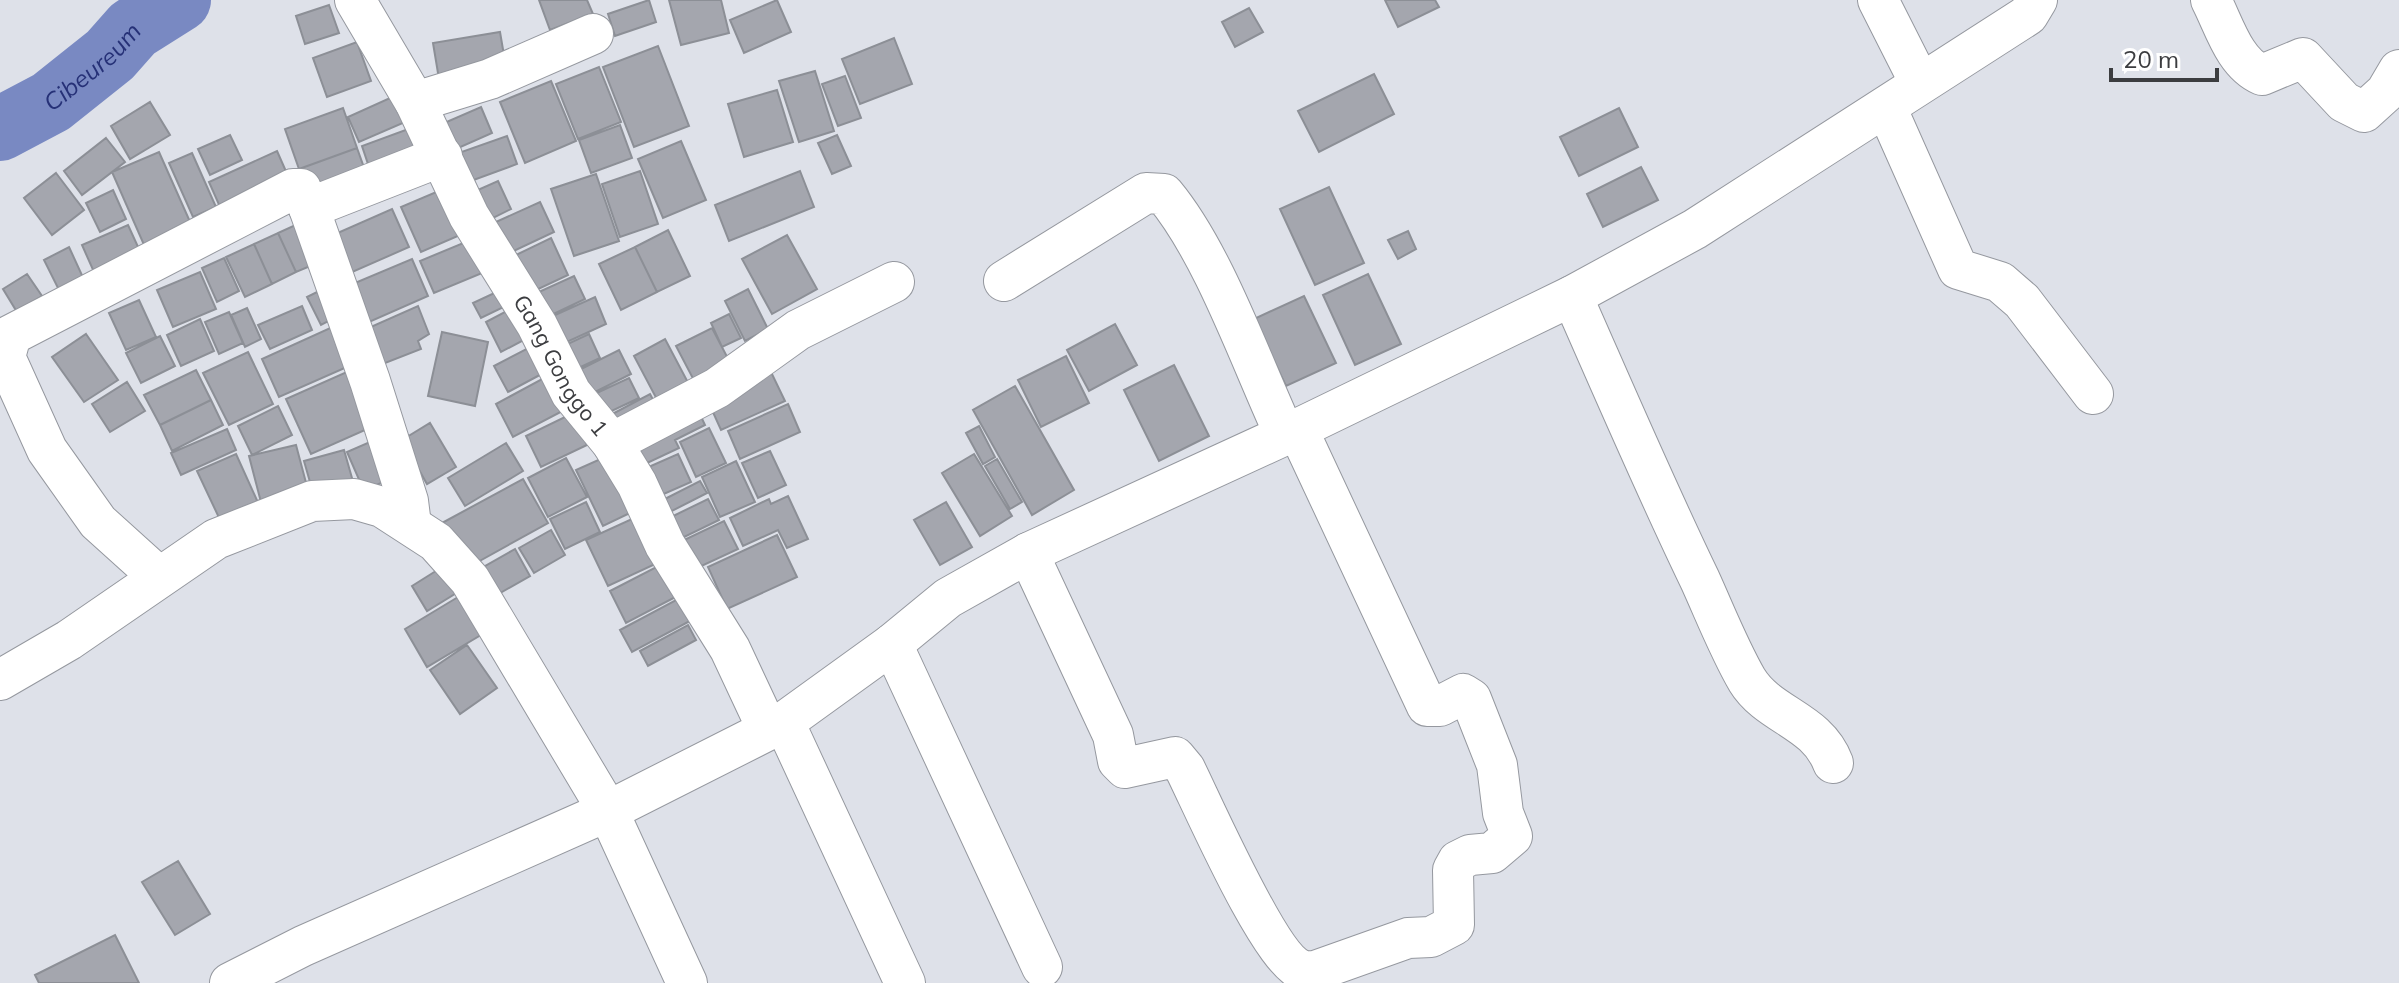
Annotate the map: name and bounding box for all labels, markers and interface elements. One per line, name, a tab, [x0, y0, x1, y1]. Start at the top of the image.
water label: Cibeureum	[37, 16, 147, 117]
scale bar	[2111, 32, 2217, 82]
text: 20 m	[2123, 44, 2179, 74]
street label: Gang Gonggo 1	[507, 289, 614, 442]

